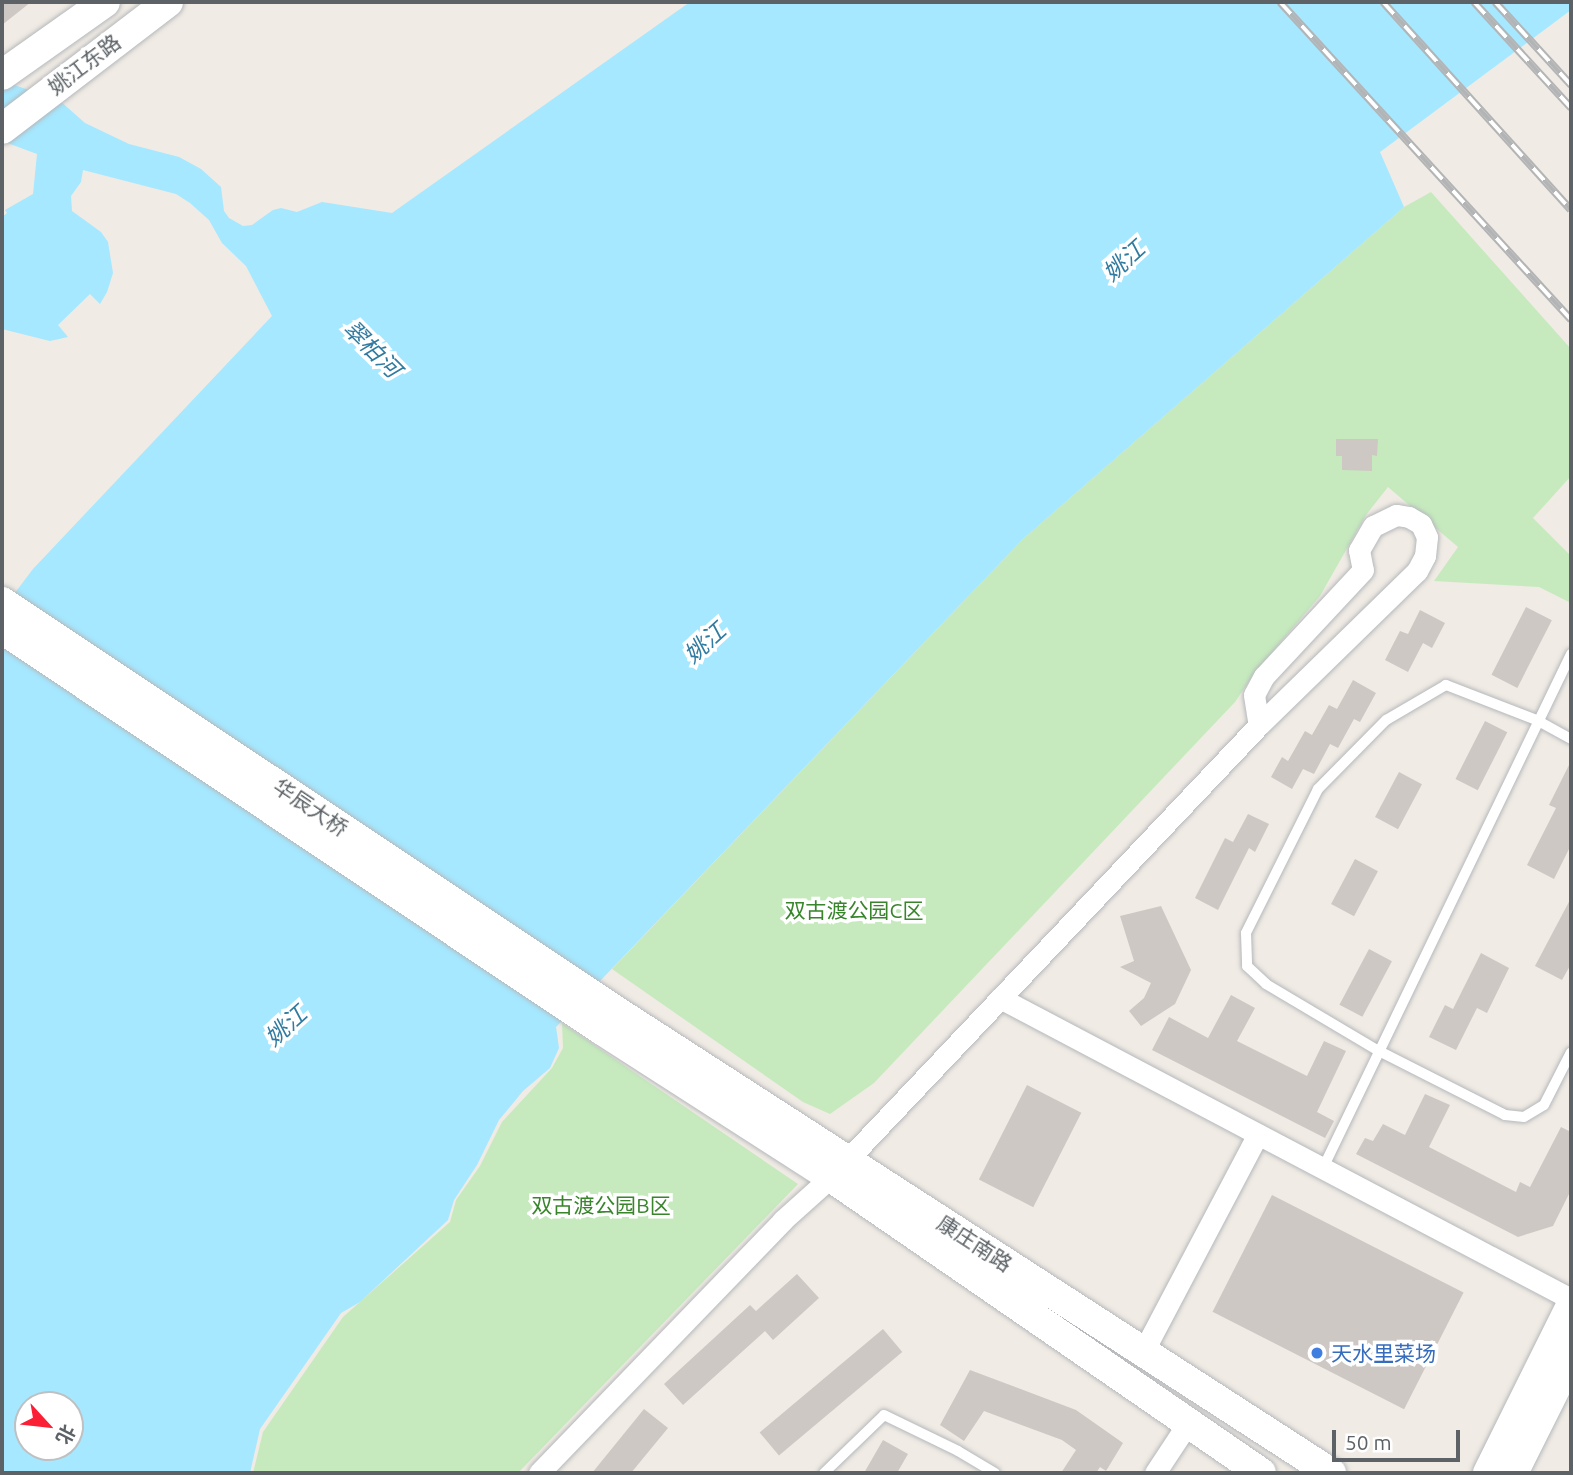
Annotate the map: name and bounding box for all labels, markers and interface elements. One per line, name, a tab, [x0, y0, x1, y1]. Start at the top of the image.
street label: 姚江东路	[43, 29, 125, 99]
water label: 姚江	[1098, 235, 1150, 287]
water label: 翠柏河	[338, 315, 406, 383]
water label: 姚江	[679, 617, 731, 669]
street label: 华辰大桥	[269, 773, 353, 841]
park label: 双古渡公园C区	[785, 897, 923, 923]
water label: 姚江	[260, 1000, 312, 1052]
park label: 双古渡公园B区	[531, 1192, 671, 1218]
street label: 康庄南路	[933, 1210, 1017, 1276]
place label: 天水里菜场	[1331, 1340, 1436, 1366]
marker: 天水里菜场	[1309, 1345, 1325, 1361]
north arrow	[14, 1391, 84, 1461]
scale bar	[1335, 1416, 1463, 1460]
text: 北	[52, 1421, 80, 1448]
text: 50 m	[1345, 1430, 1392, 1454]

